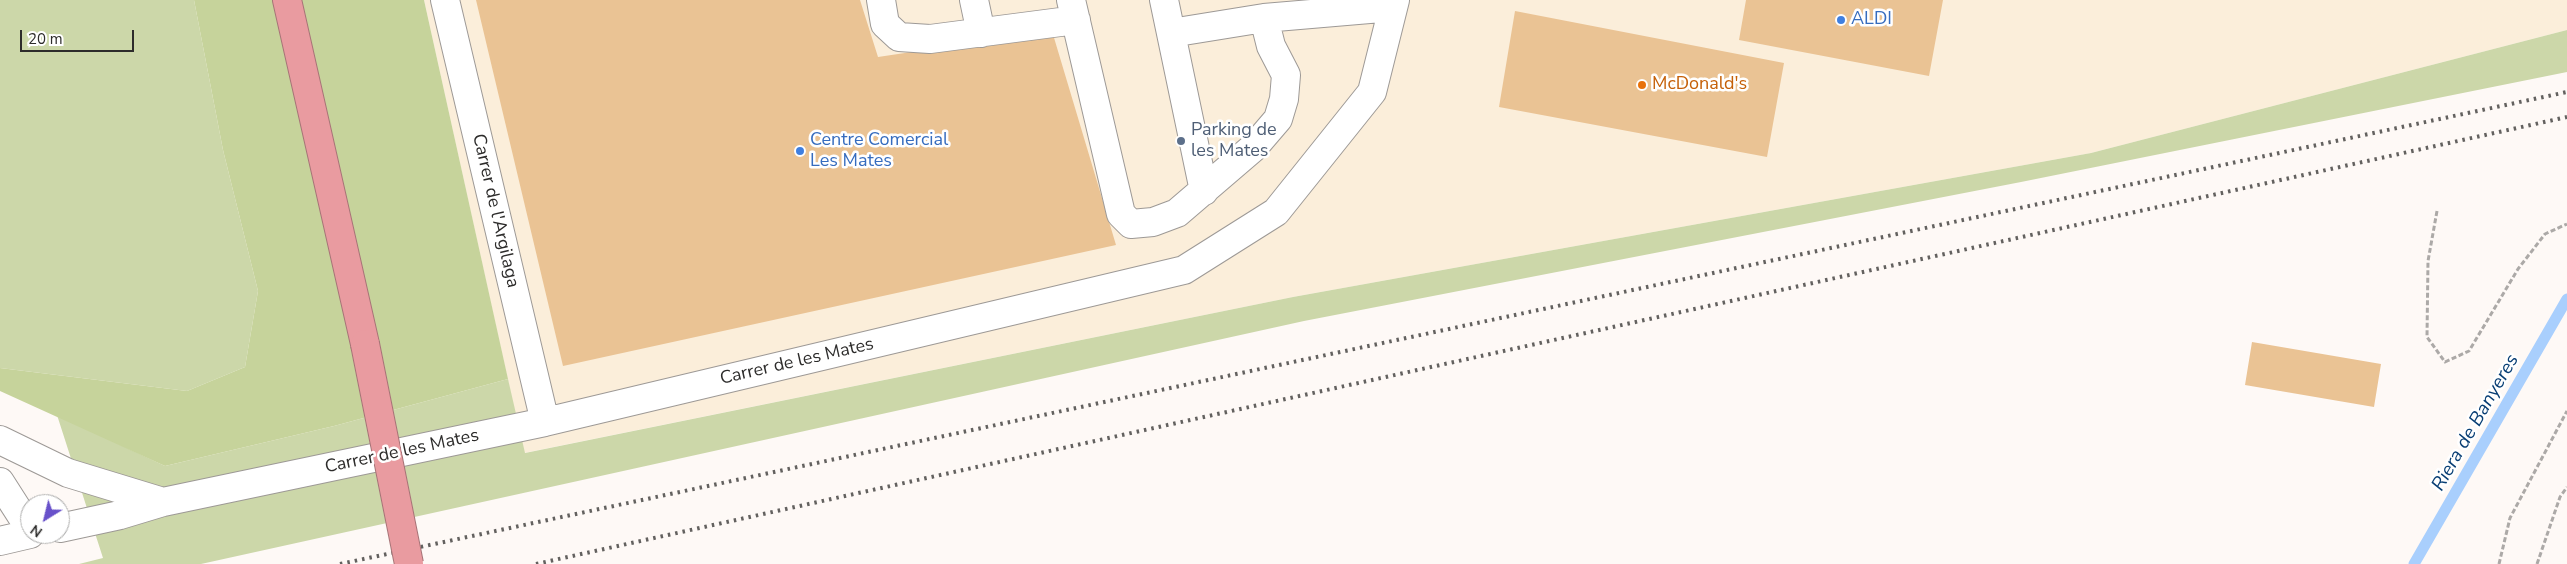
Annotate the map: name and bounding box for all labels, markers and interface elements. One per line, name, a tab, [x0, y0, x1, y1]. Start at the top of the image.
place label: ALDI	[1851, 9, 1892, 31]
marker: ALDI	[1835, 14, 1847, 26]
scale bar	[22, 20, 136, 52]
text: 20 m	[28, 29, 63, 49]
place label: McDonald's	[1652, 74, 1747, 96]
marker: McDonald's	[1636, 79, 1648, 91]
place label: Parking de les Mates	[1191, 120, 1277, 162]
place label: Centre Comercial Les Mates	[810, 130, 948, 172]
street label: Carrer de l'Argilaga	[467, 132, 523, 290]
marker: Parking de les Mates	[1175, 135, 1187, 147]
marker: Centre Comercial Les Mates	[794, 145, 806, 157]
street label: Carrer de les Mates	[718, 334, 876, 390]
water label: Riera de Banyeres	[2428, 351, 2524, 495]
street label: Carrer de les Mates	[323, 425, 481, 479]
north arrow	[20, 494, 70, 544]
text: N	[27, 520, 46, 542]

